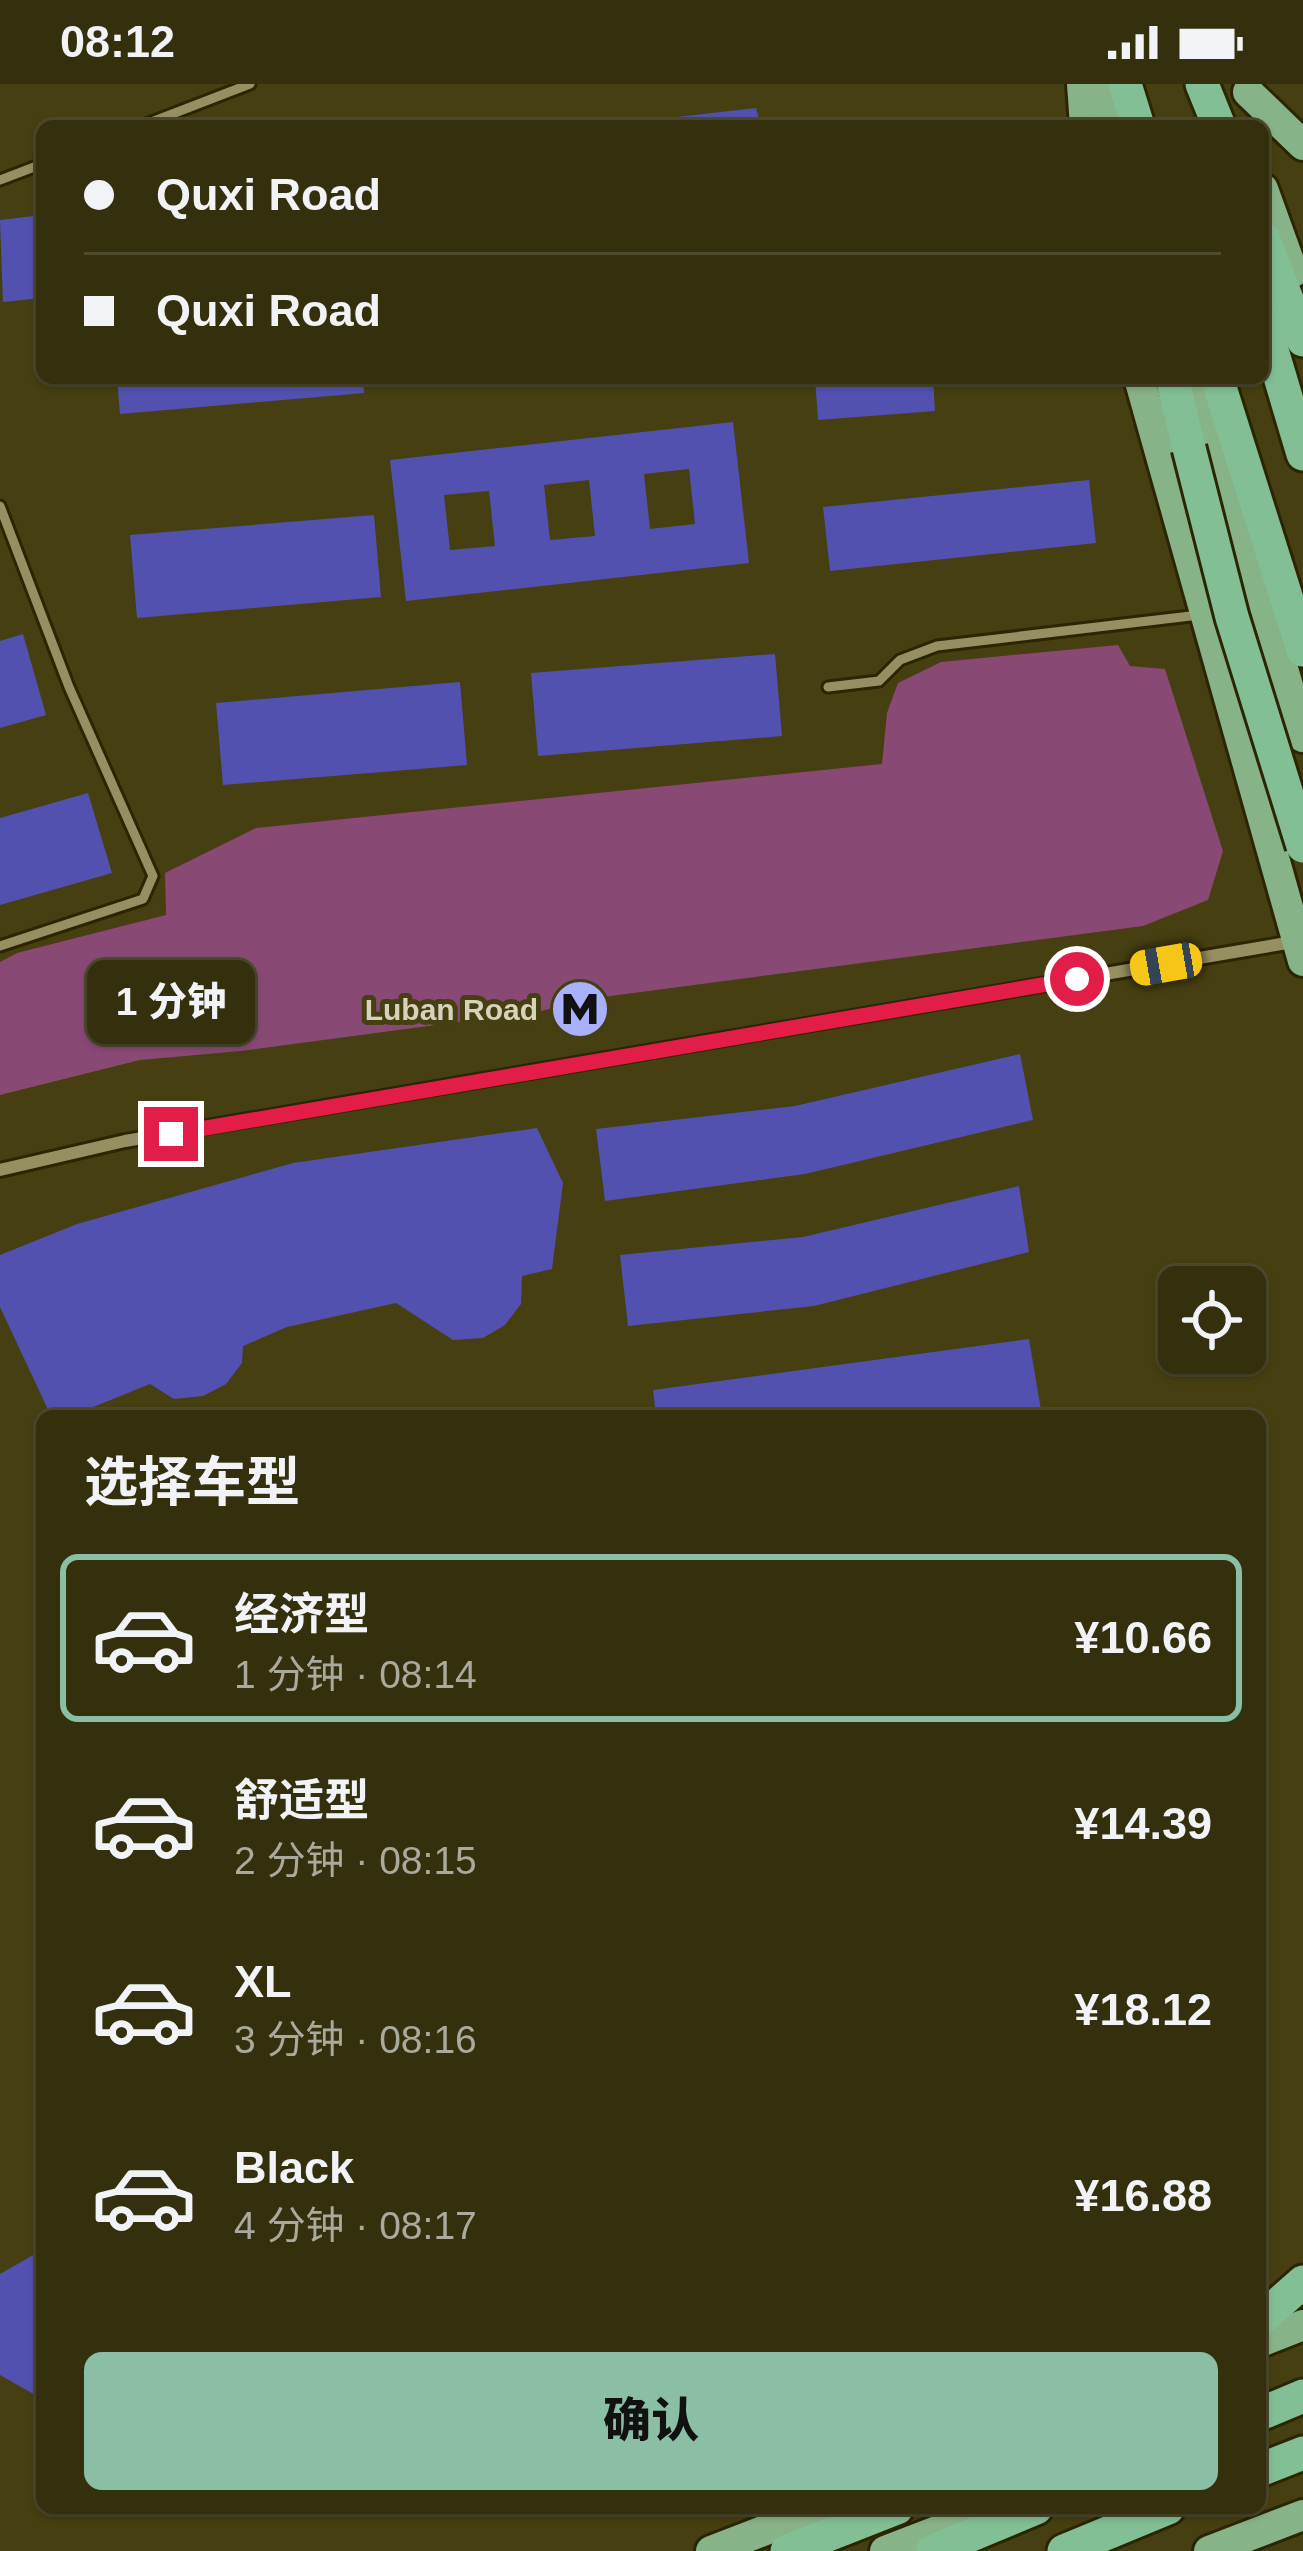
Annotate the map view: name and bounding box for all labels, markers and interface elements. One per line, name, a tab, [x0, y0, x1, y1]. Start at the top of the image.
text: 08:12	[60, 16, 175, 67]
text: Quxi Road	[156, 169, 381, 220]
text: Quxi Road	[156, 285, 381, 336]
car	[1127, 940, 1205, 988]
route start	[1050, 952, 1104, 1006]
callout: 1 分钟	[87, 960, 255, 1044]
metro station icon: Luban Road	[549, 978, 611, 1040]
text: 1 分钟	[116, 980, 226, 1023]
place label: Luban Road	[365, 993, 538, 1026]
route end	[144, 1107, 198, 1161]
map controls	[1158, 1266, 1266, 1374]
button: locate	[1158, 1266, 1266, 1374]
text: 选择车型	[84, 1452, 300, 1512]
icon: car	[90, 1584, 198, 1692]
text: 经济型	[234, 1589, 369, 1640]
text: ¥10.66	[1074, 1612, 1212, 1663]
text: 1 分钟 · 08:14	[234, 1653, 477, 1696]
icon: car	[90, 1770, 198, 1878]
text: 舒适型	[234, 1775, 369, 1826]
text: ¥14.39	[1074, 1798, 1212, 1849]
text: 2 分钟 · 08:15	[234, 1839, 477, 1882]
icon: car	[90, 1956, 198, 2064]
text: XL	[234, 1956, 292, 2007]
text: ¥18.12	[1074, 1984, 1212, 2035]
text: 3 分钟 · 08:16	[234, 2018, 477, 2061]
icon: car	[90, 2142, 198, 2250]
text: Black	[234, 2142, 354, 2193]
text: ¥16.88	[1074, 2170, 1212, 2221]
text: 4 分钟 · 08:17	[234, 2204, 477, 2247]
button: 确认	[84, 2352, 1218, 2490]

